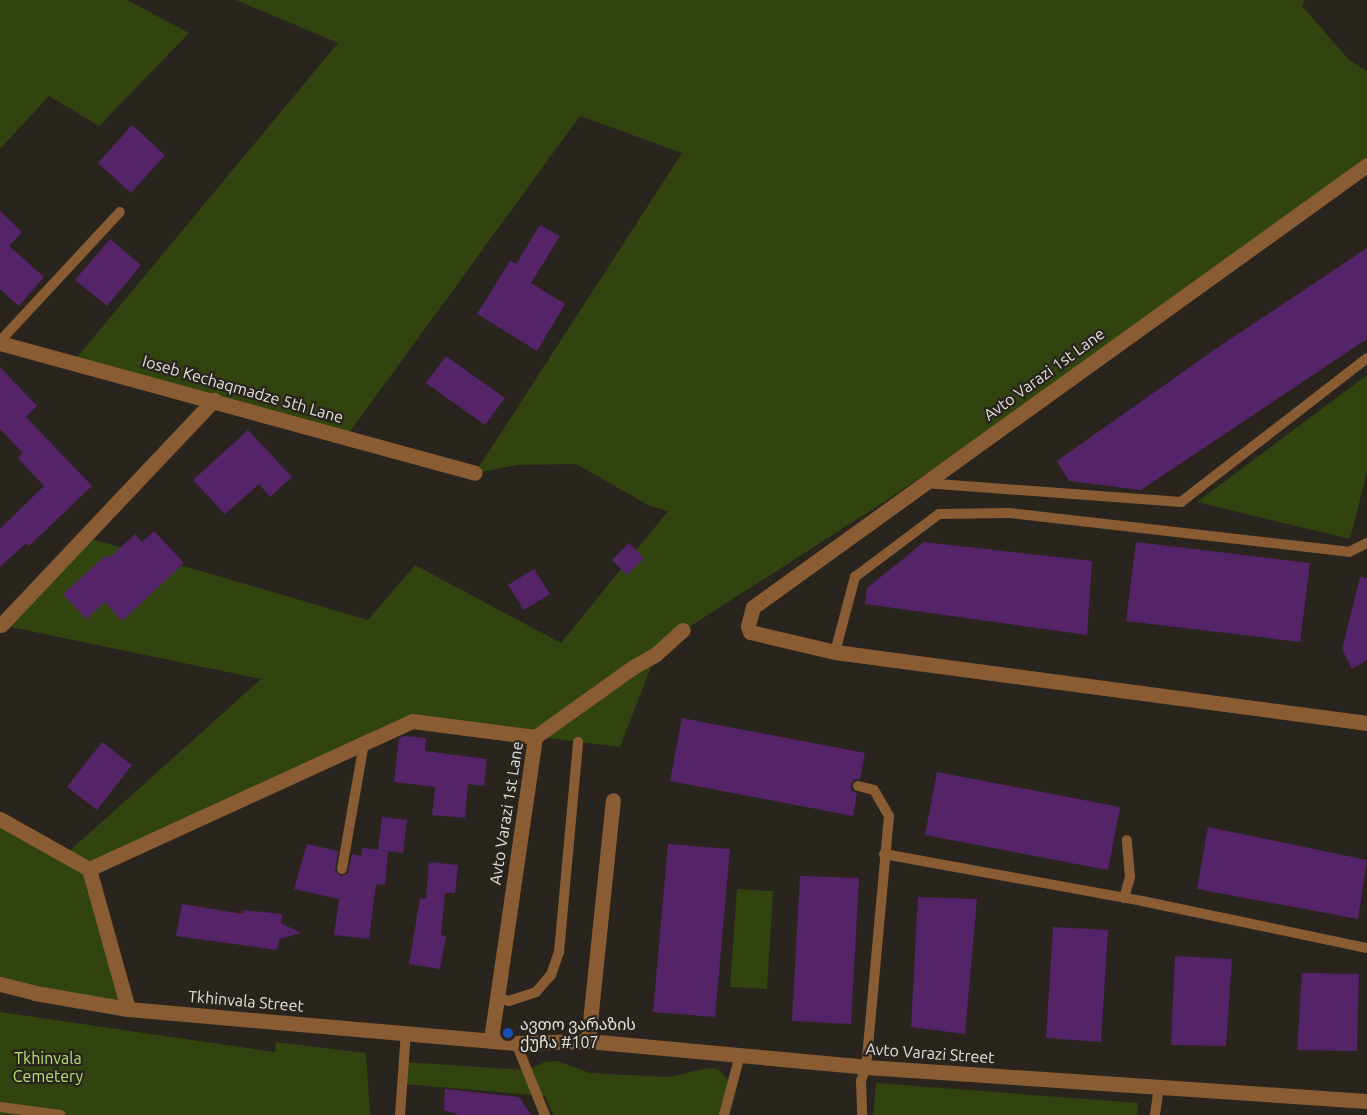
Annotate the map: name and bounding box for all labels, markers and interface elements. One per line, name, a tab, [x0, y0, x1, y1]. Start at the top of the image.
street label: Avto Varazi 1st Lane	[980, 324, 1108, 424]
street label: Ioseb Kechaqmadze 5th Lane	[140, 351, 346, 427]
street label: Avto Varazi 1st Lane	[485, 740, 527, 886]
street label: Tkhinvala Street	[187, 986, 305, 1016]
place label: ავთო ვარაზის ქუჩა #107	[520, 1014, 636, 1052]
marker: ავთო ვარაზის ქუჩა #107	[501, 1026, 515, 1040]
street label: Avto Varazi Street	[865, 1039, 995, 1067]
park label: Tkhinvala Cemetery	[13, 1048, 83, 1086]

